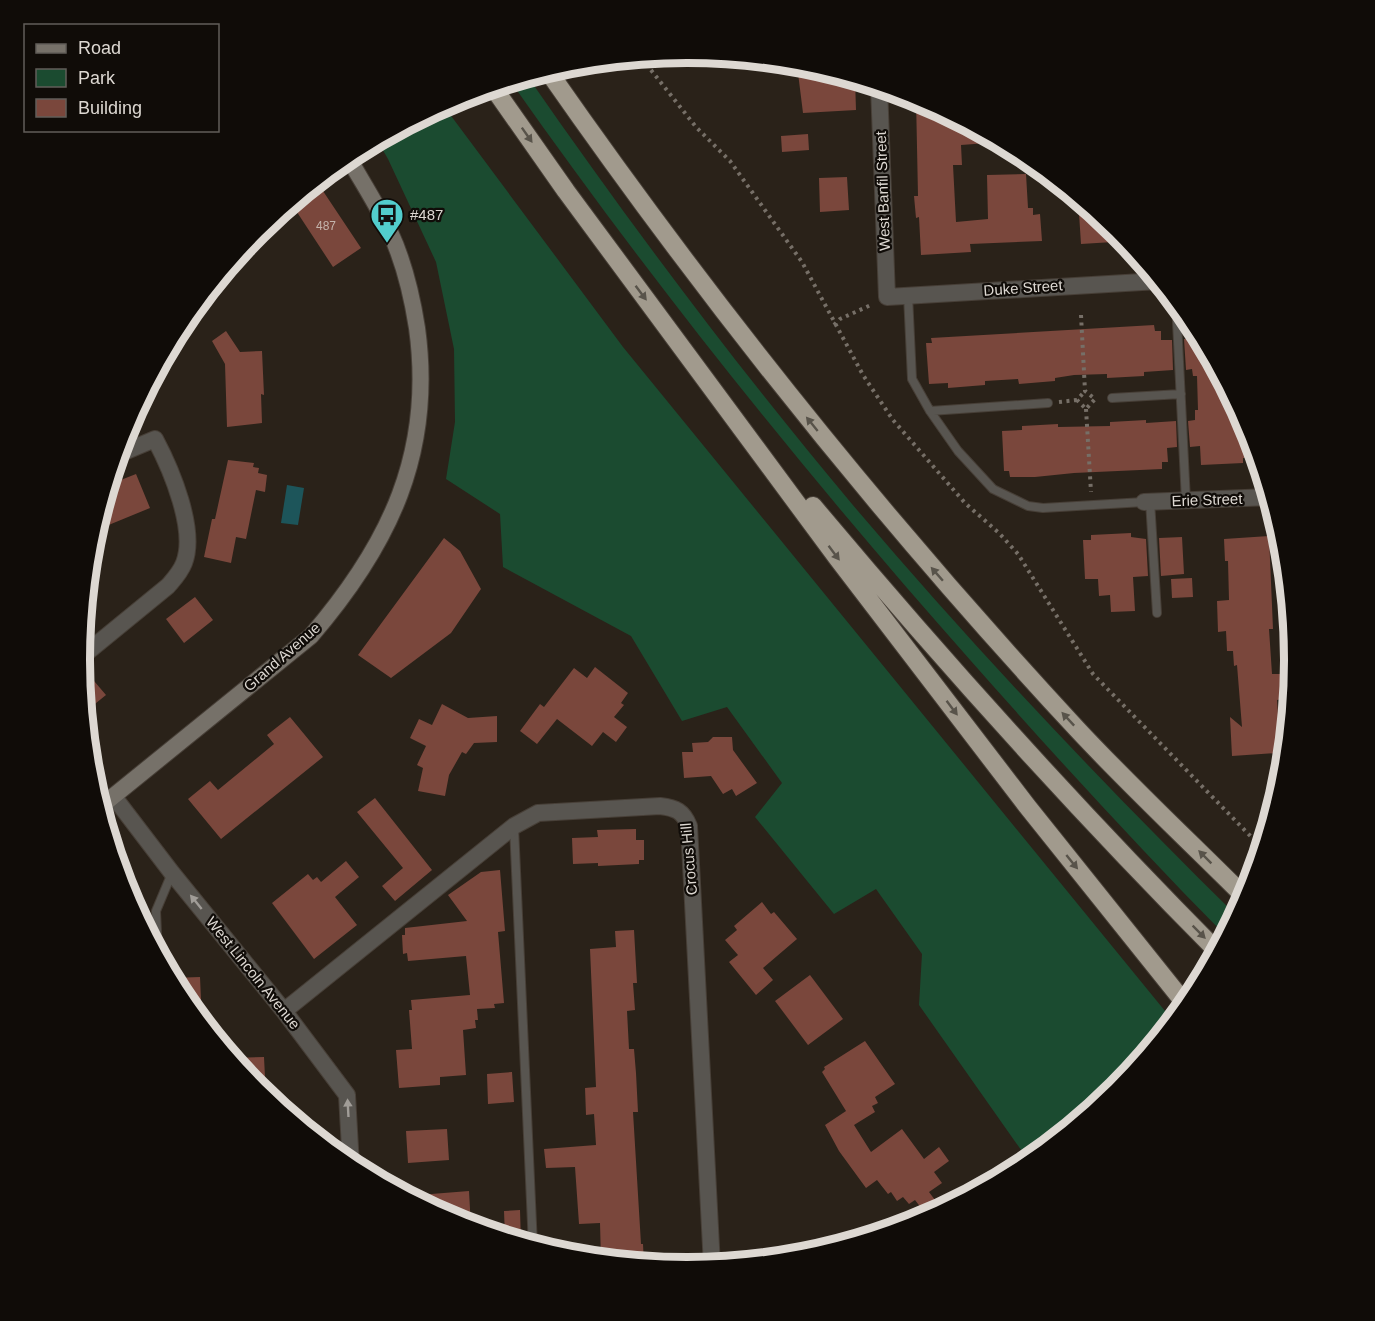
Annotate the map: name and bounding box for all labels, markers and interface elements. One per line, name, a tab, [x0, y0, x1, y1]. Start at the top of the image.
legend	[24, 24, 219, 132]
text: Road	[78, 38, 121, 58]
text: Park	[78, 68, 116, 88]
text: Building	[78, 98, 142, 118]
one-way arrow	[521, 127, 533, 143]
street label: West Banfil Street	[872, 130, 893, 251]
bus stop icon: #487	[369, 197, 405, 244]
place label: #487	[410, 206, 443, 223]
house number: 487	[316, 219, 336, 233]
street label: Duke Street	[983, 276, 1064, 299]
one-way arrow	[635, 284, 647, 300]
one-way arrow	[806, 417, 818, 432]
street label: Erie Street	[1171, 490, 1244, 509]
one-way arrow	[828, 545, 840, 561]
one-way arrow	[931, 567, 944, 582]
street label: Grand Avenue	[240, 619, 323, 694]
one-way arrow	[946, 701, 958, 716]
one-way arrow	[1061, 711, 1075, 726]
street label: Crocus Hill	[677, 822, 700, 896]
one-way arrow	[1198, 850, 1213, 864]
one-way arrow	[1065, 854, 1078, 869]
one-way arrow	[190, 894, 203, 910]
street label: West Lincoln Avenue	[203, 913, 304, 1032]
one-way arrow	[1191, 925, 1205, 939]
one-way arrow	[343, 1098, 352, 1117]

